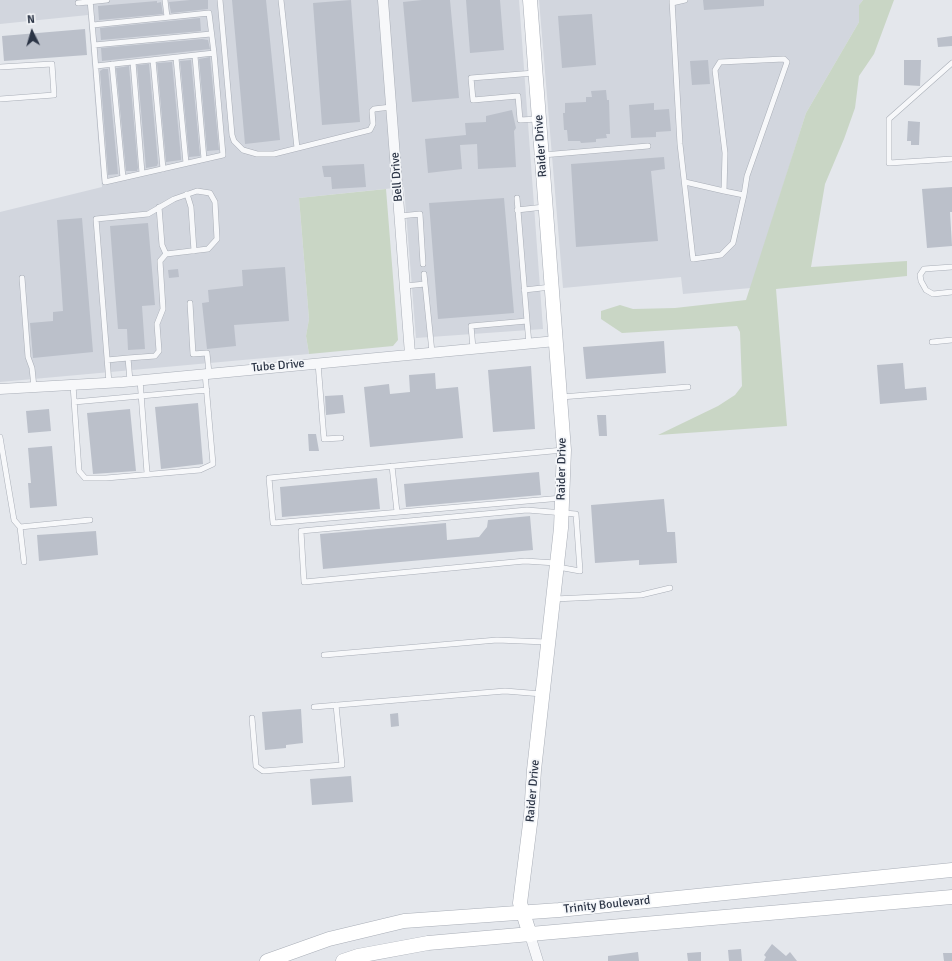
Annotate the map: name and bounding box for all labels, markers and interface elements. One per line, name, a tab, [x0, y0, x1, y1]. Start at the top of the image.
north arrow	[12, 12, 52, 52]
text: N	[27, 13, 35, 26]
street label: Raider Drive	[532, 114, 550, 178]
street label: Bell Drive	[388, 152, 406, 202]
street label: Tube Drive	[251, 357, 305, 375]
street label: Raider Drive	[554, 438, 570, 500]
street label: Raider Drive	[523, 759, 543, 823]
street label: Trinity Boulevard	[563, 893, 651, 917]

